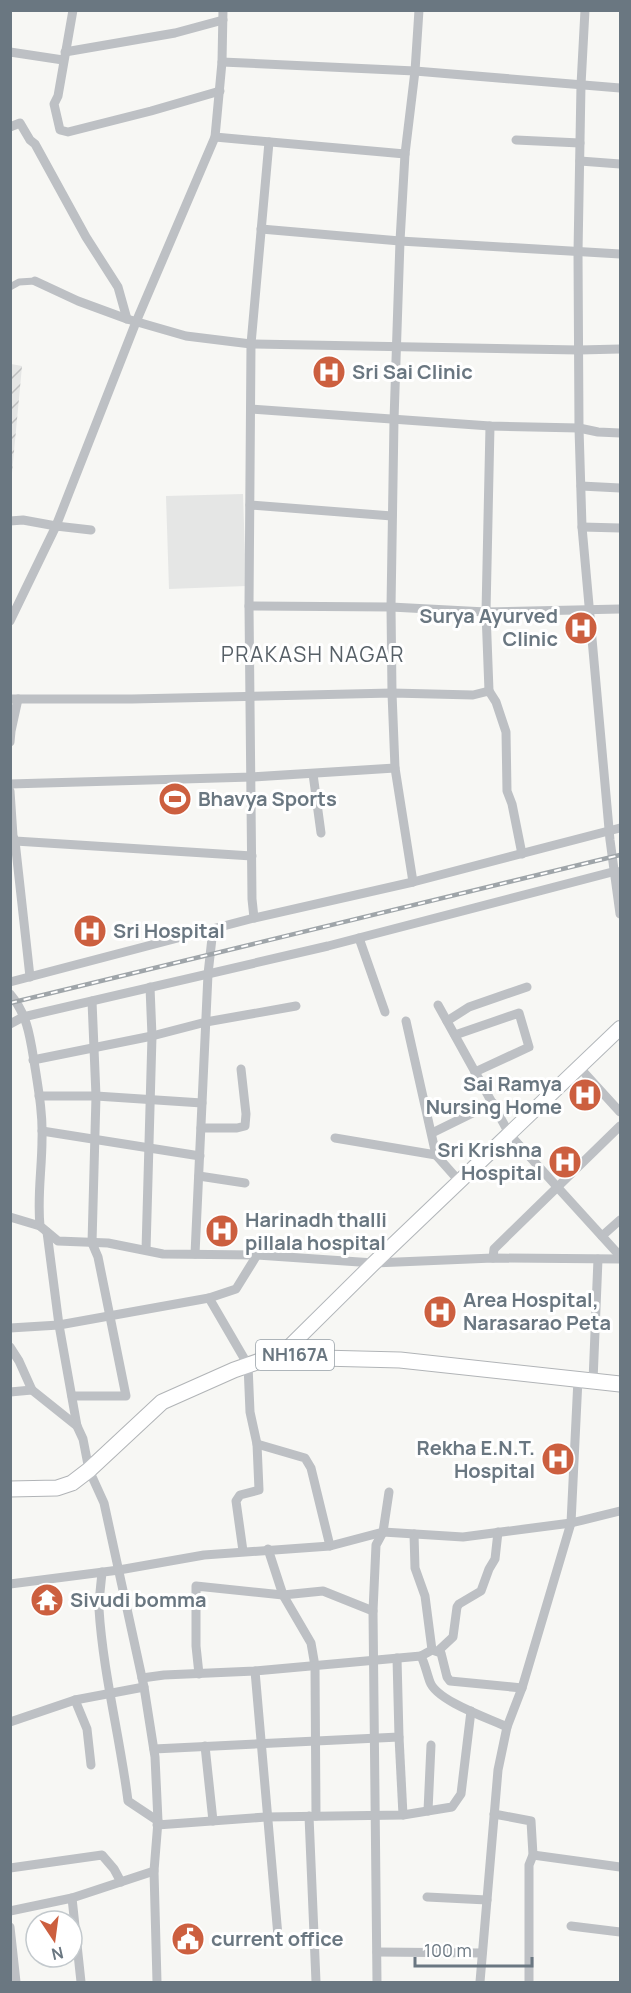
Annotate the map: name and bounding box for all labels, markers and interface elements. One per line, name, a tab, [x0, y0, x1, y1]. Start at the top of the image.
hospital icon: Sri Sai Clinic	[311, 354, 347, 390]
place label: Sri Sai Clinic	[352, 358, 473, 385]
place label: Surya Ayurved Clinic	[419, 602, 558, 652]
hospital icon: Surya Ayurved Clinic	[563, 610, 599, 646]
district label: PRAKASH NAGAR	[221, 640, 405, 668]
sports icon: Bhavya Sports	[157, 781, 193, 817]
place label: Bhavya Sports	[198, 785, 337, 812]
hospital icon: Sri Hospital	[72, 913, 108, 949]
place label: Sri Hospital	[113, 917, 225, 944]
place label: Sai Ramya Nursing Home	[426, 1070, 562, 1120]
hospital icon: Sai Ramya Nursing Home	[567, 1077, 603, 1113]
place label: Sri Krishna Hospital	[437, 1136, 542, 1186]
hospital icon: Sri Krishna Hospital	[547, 1144, 583, 1180]
place label: Harinadh thalli pillala hospital	[245, 1206, 387, 1256]
hospital icon: Harinadh thalli pillala hospital	[204, 1213, 240, 1249]
place label: Area Hospital, Narasarao Peta	[463, 1286, 611, 1336]
hospital icon: Area Hospital, Narasarao Peta	[422, 1294, 458, 1330]
road number: NH167A	[256, 1340, 334, 1370]
place label: Rekha E.N.T. Hospital	[417, 1434, 535, 1484]
hospital icon: Rekha E.N.T. Hospital	[540, 1441, 576, 1477]
temple icon: Sivudi bomma	[29, 1582, 65, 1618]
place label: Sivudi bomma	[70, 1586, 206, 1613]
north arrow	[24, 1909, 84, 1969]
public building icon: current office	[170, 1921, 206, 1957]
place label: current office	[211, 1925, 344, 1952]
scale bar	[415, 1930, 532, 1968]
text: 100 m	[424, 1938, 472, 1962]
text: N	[49, 1942, 65, 1966]

